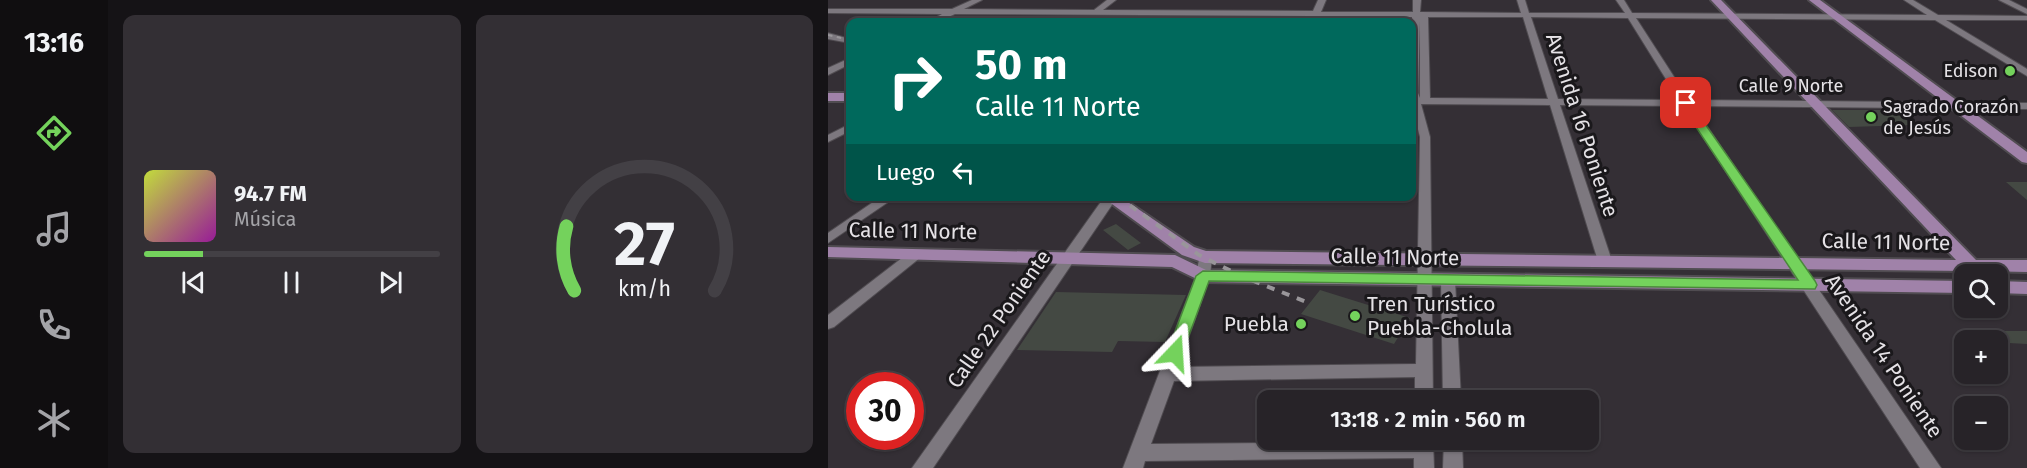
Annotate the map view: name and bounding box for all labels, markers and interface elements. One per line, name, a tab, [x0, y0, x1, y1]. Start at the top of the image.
text: 13:16	[24, 27, 84, 59]
street label: Avenida 16 Poniente	[1540, 30, 1624, 220]
text: 50 m	[975, 40, 1068, 90]
icon: right	[876, 42, 954, 120]
place label: Edison	[1943, 60, 1998, 82]
marker: Edison	[2003, 64, 2017, 78]
street label: Calle 9 Norte	[1739, 75, 1843, 97]
pin	[1660, 77, 1711, 128]
icon: arrive	[1669, 86, 1702, 119]
text: Calle 11 Norte	[975, 91, 1141, 123]
place label: Sagrado Corazón de Jesús	[1883, 96, 2019, 139]
marker: Sagrado Corazón de Jesús	[1864, 110, 1878, 124]
icon: directions	[33, 112, 75, 154]
icon: left	[947, 156, 980, 189]
text: Luego	[876, 159, 935, 186]
text: 94.7 FM	[234, 180, 307, 207]
text: Música	[234, 207, 296, 231]
text: 27	[614, 207, 675, 282]
icon: music	[33, 208, 75, 250]
street label: Calle 11 Norte	[848, 217, 978, 245]
street label: Calle 11 Norte	[1821, 228, 1951, 256]
street label: Calle 11 Norte	[1330, 243, 1460, 271]
street label: Calle 22 Poniente	[942, 245, 1056, 393]
map controls	[1954, 264, 2008, 450]
button: search	[1954, 264, 2008, 318]
icon: previous	[177, 266, 210, 299]
icon: pause	[275, 266, 308, 299]
icon: next	[374, 266, 407, 299]
street label: Avenida 14 Poniente	[1820, 269, 1948, 443]
text: km/h	[618, 276, 671, 302]
place label: Tren Turístico Puebla-Cholula	[1367, 291, 1512, 341]
icon: phone	[33, 304, 75, 346]
marker: Tren Turístico Puebla-Cholula	[1348, 309, 1362, 323]
place label: Puebla	[1224, 311, 1289, 337]
marker: Puebla	[1294, 317, 1308, 331]
position arrow	[1143, 321, 1207, 385]
button: +	[1954, 330, 2008, 384]
speed limit sign: 30	[846, 372, 924, 450]
button: −	[1954, 396, 2008, 450]
icon: climate	[33, 399, 75, 441]
text: 13:18 · 2 min · 560 m	[1330, 406, 1526, 433]

